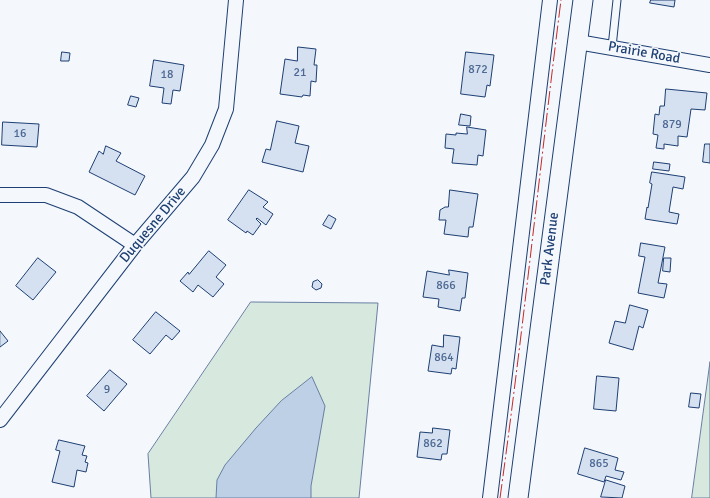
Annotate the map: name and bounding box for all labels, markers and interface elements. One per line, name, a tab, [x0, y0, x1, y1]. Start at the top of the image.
street label: Prairie Road	[607, 38, 681, 68]
house number: 872	[468, 63, 488, 77]
house number: 21	[294, 66, 306, 80]
house number: 18	[161, 68, 173, 82]
house number: 879	[662, 118, 682, 132]
house number: 16	[14, 127, 26, 141]
street label: Duquesne Drive	[116, 184, 190, 266]
street label: Park Avenue	[537, 211, 563, 287]
house number: 866	[436, 279, 456, 293]
house number: 864	[434, 351, 454, 365]
house number: 9	[104, 383, 110, 397]
house number: 862	[423, 437, 443, 451]
house number: 865	[589, 457, 609, 471]

